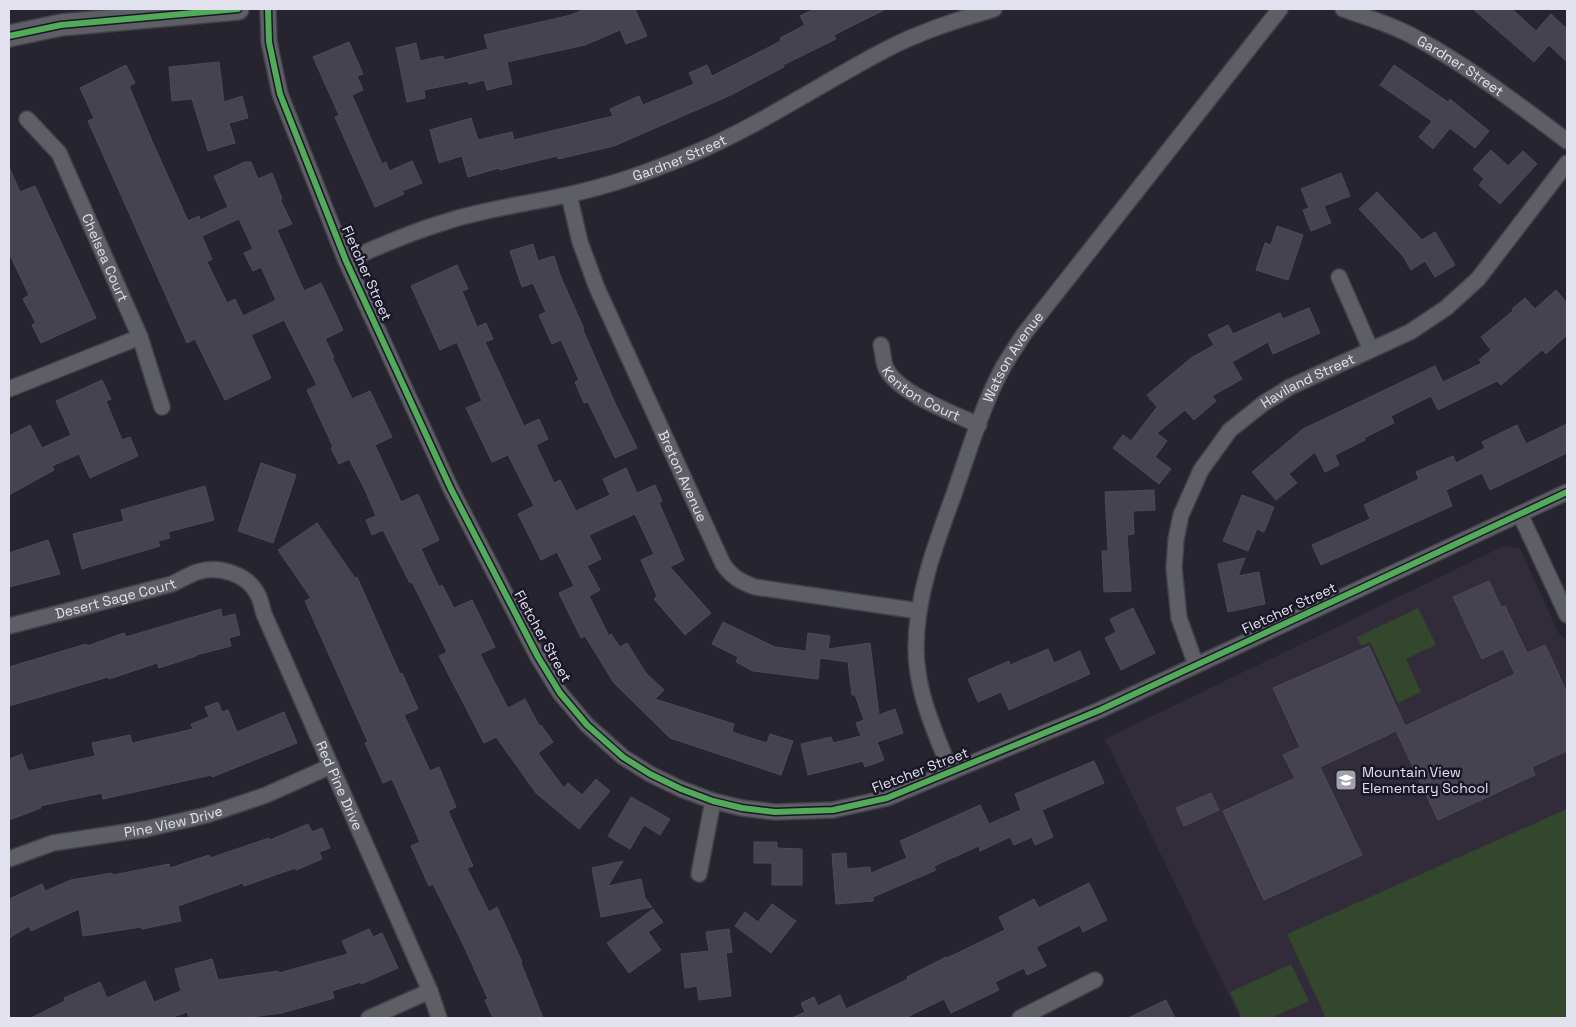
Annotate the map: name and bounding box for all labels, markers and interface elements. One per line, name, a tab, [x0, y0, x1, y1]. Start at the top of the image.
street label: Gardner Street	[1414, 31, 1507, 100]
street label: Gardner Street	[630, 131, 729, 185]
street label: Chelsea Court	[78, 211, 132, 305]
street label: Fletcher Street	[338, 223, 396, 323]
street label: Watson Avenue	[979, 308, 1047, 405]
street label: Haviland Street	[1257, 350, 1358, 412]
street label: Kenton Court	[878, 363, 963, 425]
street label: Breton Avenue	[654, 427, 712, 525]
street label: Desert Sage Court	[53, 574, 179, 623]
street label: Fletcher Street	[1239, 578, 1339, 638]
street label: Fletcher Street	[510, 587, 576, 685]
street label: Red Pine Drive	[312, 738, 367, 833]
street label: Fletcher Street	[869, 743, 971, 797]
place label: Mountain View Elementary School	[1362, 763, 1488, 797]
school or university icon: Mountain View Elementary School	[1334, 768, 1358, 792]
street label: Pine View Drive	[123, 801, 225, 841]

